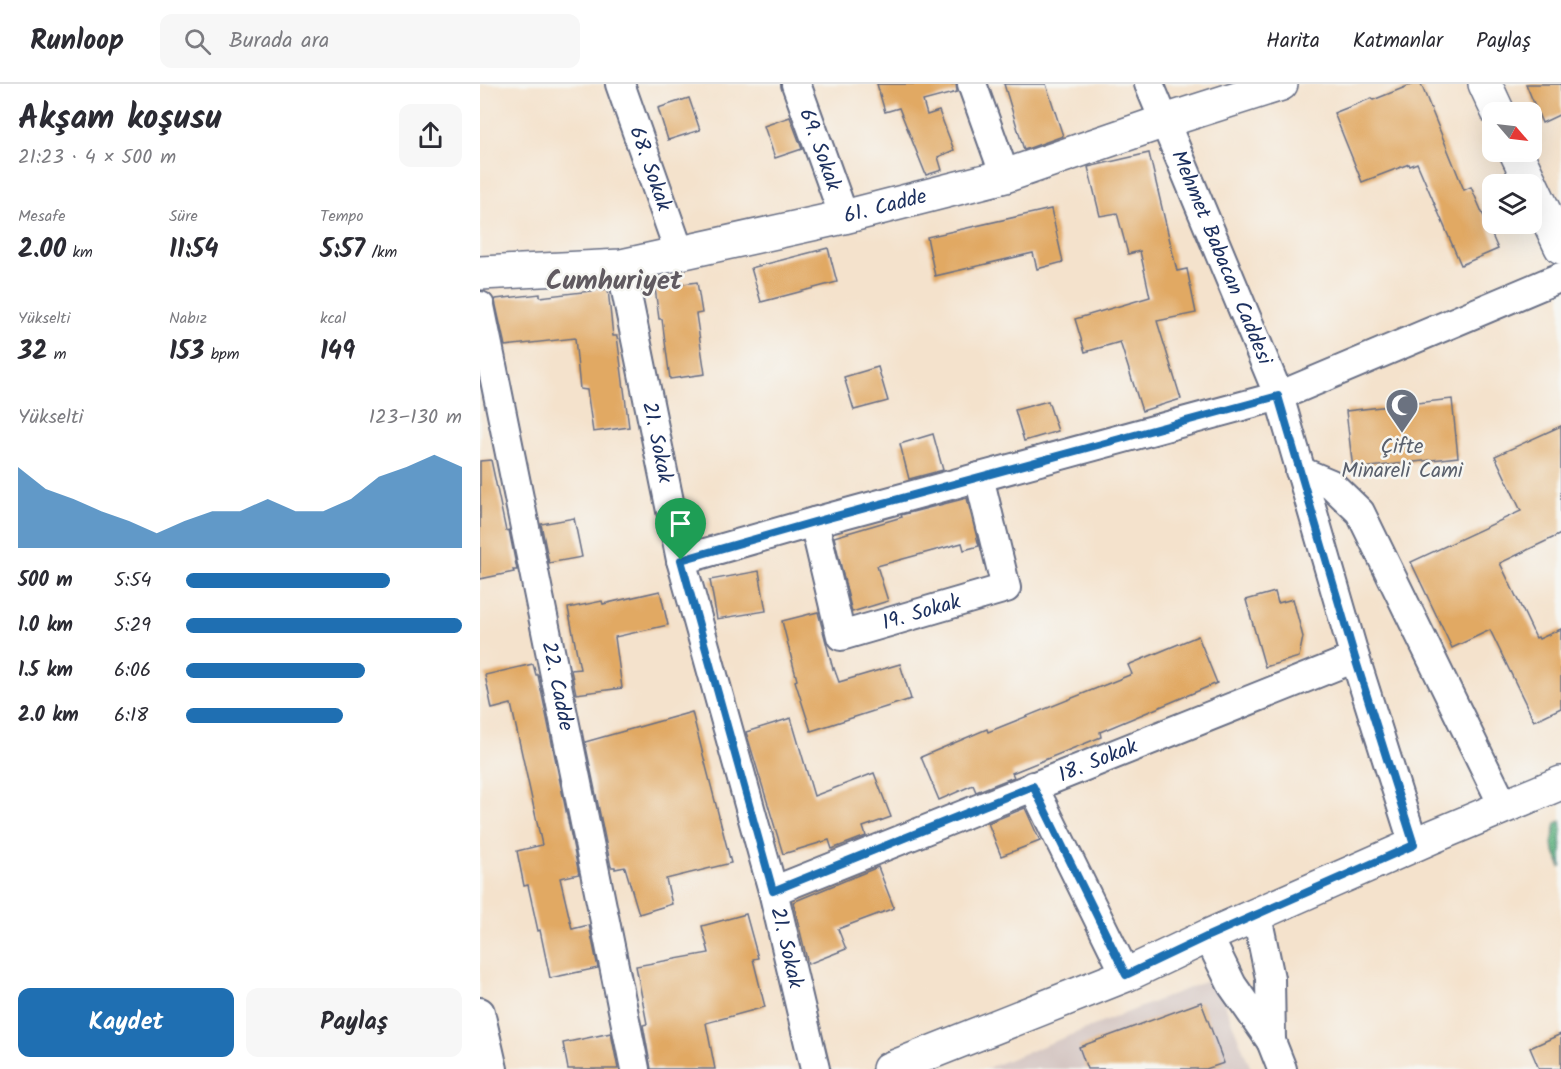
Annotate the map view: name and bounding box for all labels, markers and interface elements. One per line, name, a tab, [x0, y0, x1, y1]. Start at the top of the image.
search box	[160, 14, 580, 68]
text: Runloop	[30, 19, 124, 64]
text: Burada ara	[229, 24, 329, 59]
icon: search	[181, 25, 214, 58]
text: Harita	[1266, 25, 1320, 58]
text: Katmanlar	[1353, 25, 1443, 58]
text: Paylaş	[1476, 25, 1531, 58]
text: Akşam koşusu	[18, 93, 221, 146]
north arrow	[1482, 102, 1542, 162]
map controls	[1482, 102, 1542, 234]
button: share	[399, 104, 462, 167]
street label: 69. Sokak	[790, 104, 850, 196]
street label: 68. Sokak	[620, 122, 680, 216]
text: 21:23 · 4 × 500 m	[18, 142, 176, 174]
street label: Mehmet Babacan Caddesi	[1162, 145, 1281, 371]
button: layers	[1482, 174, 1542, 234]
street label: 61. Cadde	[840, 180, 931, 233]
text: Mesafe	[18, 204, 65, 229]
text: Süre	[169, 204, 198, 229]
text: Tempo	[320, 204, 363, 229]
text: 2.00	[18, 229, 66, 271]
text: 11:54	[169, 229, 218, 271]
text: 5:57	[320, 229, 365, 271]
text: km	[66, 240, 93, 265]
text: /km	[365, 240, 397, 265]
district label: Cumhuriyet	[546, 260, 683, 303]
text: Yükselti	[18, 306, 70, 331]
text: Nabız	[169, 306, 207, 331]
text: kcal	[320, 306, 346, 331]
text: 32	[18, 331, 47, 373]
text: 153	[169, 331, 204, 373]
text: 149	[320, 331, 355, 373]
text: m	[47, 342, 67, 367]
text: bpm	[204, 342, 239, 367]
mosque icon: Çifte Minareli Cami	[1384, 387, 1420, 434]
street label: 21. Sokak	[633, 399, 681, 486]
text: Yükselti	[18, 402, 83, 434]
text: 123–130 m	[369, 402, 462, 434]
place label: Çifte Minareli Cami	[1341, 431, 1464, 488]
pin	[655, 498, 706, 560]
icon: arrive	[664, 507, 697, 540]
text: 500 m	[18, 565, 73, 597]
text: 5:54	[114, 565, 151, 597]
street label: 19. Sokak	[878, 585, 965, 640]
text: 1.0 km	[18, 610, 73, 642]
text: 5:29	[114, 610, 151, 642]
street label: 22. Cadde	[532, 639, 583, 734]
text: 1.5 km	[18, 655, 73, 687]
text: 6:06	[114, 655, 151, 687]
text: 2.0 km	[18, 700, 79, 732]
text: 6:18	[114, 700, 148, 732]
street label: 18. Sokak	[1053, 730, 1143, 792]
street label: 21. Sokak	[761, 904, 812, 992]
button: Kaydet	[18, 988, 234, 1057]
button: Paylaş	[246, 988, 462, 1057]

